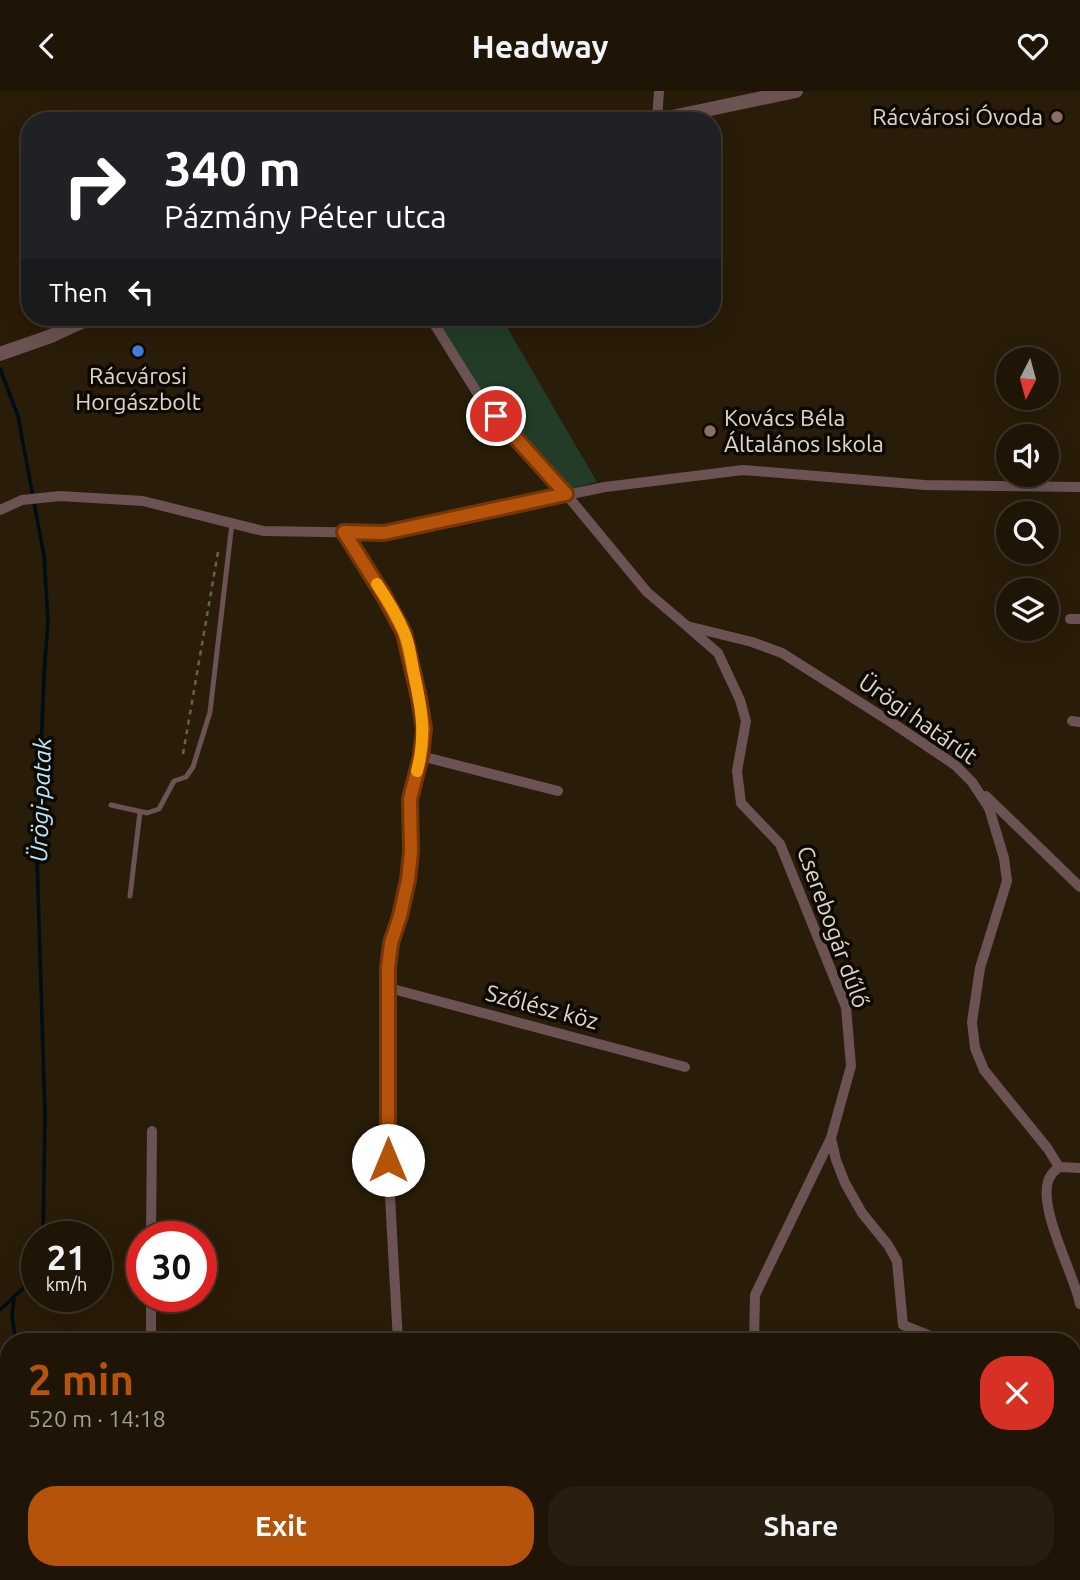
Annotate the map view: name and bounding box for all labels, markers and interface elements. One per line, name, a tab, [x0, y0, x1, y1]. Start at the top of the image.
icon: back	[28, 27, 66, 65]
icon: heart	[1014, 27, 1052, 65]
text: Headway	[471, 28, 609, 64]
place label: Rácvárosi Óvoda	[872, 103, 1043, 129]
marker: Rácvárosi Óvoda	[1049, 109, 1065, 125]
icon: right	[49, 140, 140, 231]
text: 340 m	[164, 140, 301, 195]
text: Pázmány Péter utca	[164, 198, 447, 234]
icon: left	[122, 273, 160, 311]
text: Then	[49, 278, 108, 307]
marker: Rácvárosi Horgászbolt	[130, 343, 146, 359]
north arrow	[996, 347, 1059, 409]
map controls	[996, 347, 1059, 641]
place label: Rácvárosi Horgászbolt	[75, 363, 201, 414]
pin	[466, 386, 526, 446]
icon: arrive	[477, 397, 515, 435]
place label: Kovács Béla Általános Iskola	[724, 405, 884, 456]
marker: Kovács Béla Általános Iskola	[702, 423, 718, 439]
button: sound	[996, 424, 1059, 487]
button: search	[996, 501, 1059, 564]
button: layers	[996, 578, 1059, 641]
street label: Ürögi határút	[854, 669, 982, 769]
water label: Ürögi-patak	[25, 737, 56, 863]
street label: Cserebogár dűlő	[793, 843, 874, 1011]
street label: Szőlész köz	[483, 980, 601, 1034]
position arrow	[351, 1123, 425, 1197]
speed limit sign: 30	[126, 1221, 217, 1312]
text: 21	[47, 1237, 86, 1277]
text: km/h	[46, 1274, 87, 1294]
text: 2 min	[28, 1356, 134, 1403]
button: close	[980, 1356, 1054, 1430]
text: 520 m · 14:18	[28, 1406, 166, 1431]
button: Exit	[28, 1486, 534, 1566]
button: Share	[548, 1486, 1054, 1566]

